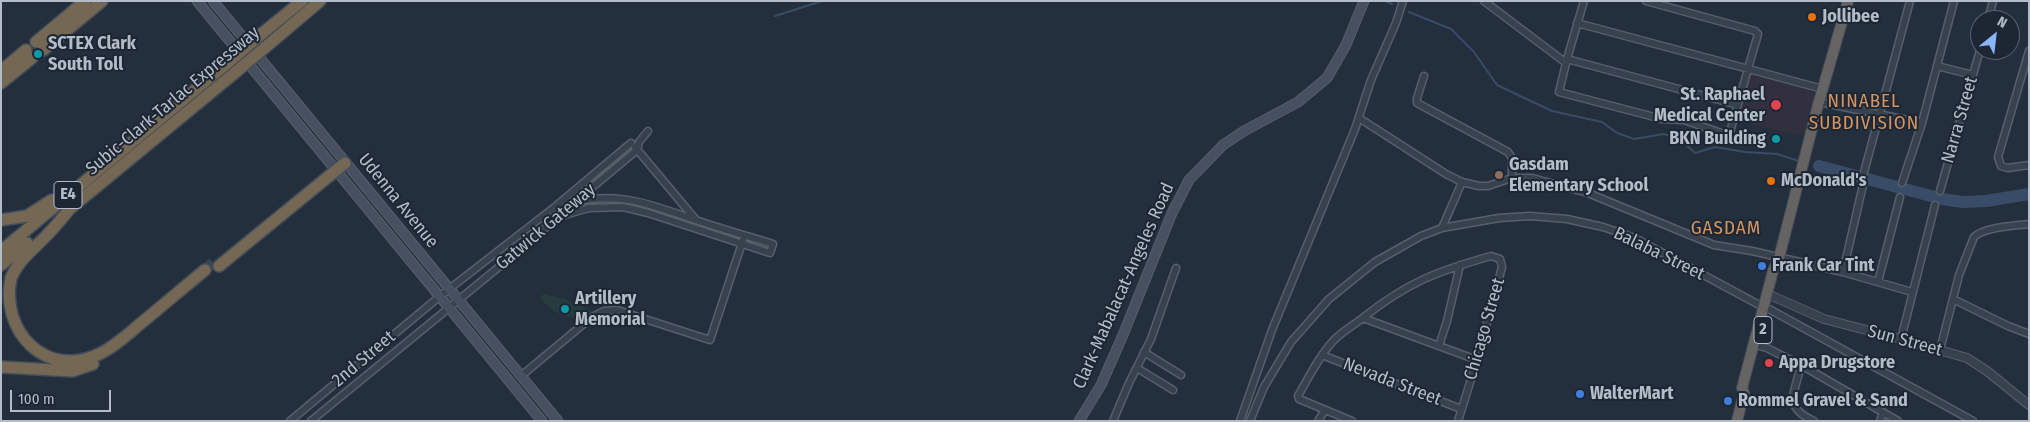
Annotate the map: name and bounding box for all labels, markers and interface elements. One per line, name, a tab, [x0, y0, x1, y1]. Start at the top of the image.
place label: Jollibee	[1822, 6, 1879, 28]
north arrow	[1970, 10, 2020, 60]
marker: Jollibee	[1806, 11, 1818, 23]
text: N	[1994, 13, 2010, 32]
street label: Subic-Clark-Tarlac Expressway	[82, 22, 264, 180]
place label: SCTEX Clark South Toll	[48, 33, 136, 76]
marker: SCTEX Clark South Toll	[32, 48, 44, 60]
street label: Narra Street	[1937, 74, 1983, 166]
place label: St. Raphael Medical Center	[1654, 84, 1765, 126]
district label: NINABEL SUBDIVISION	[1807, 91, 1921, 135]
marker: St. Raphael Medical Center	[1769, 98, 1783, 112]
place label: BKN Building	[1669, 128, 1766, 150]
marker: BKN Building	[1770, 133, 1782, 145]
street label: Udenna Avenue	[353, 149, 443, 253]
place label: Gasdam Elementary School	[1509, 154, 1648, 196]
marker: Gasdam Elementary School	[1493, 169, 1505, 181]
place label: McDonald's	[1781, 170, 1867, 192]
marker: McDonald's	[1765, 175, 1777, 187]
street label: Gatwick Gateway	[492, 179, 600, 275]
street label: Clark-Mabalacat-Angeles Road	[1069, 180, 1179, 392]
road number: E4	[54, 182, 82, 208]
district label: GASDAM	[1690, 218, 1762, 240]
street label: Balaba Street	[1610, 223, 1708, 285]
place label: Frank Car Tint	[1772, 255, 1874, 277]
marker: Frank Car Tint	[1756, 260, 1768, 272]
street label: Chicago Street	[1460, 275, 1510, 383]
place label: Artillery Memorial	[575, 288, 645, 330]
marker: Artillery Memorial	[559, 303, 571, 315]
road number: 2	[1754, 316, 1772, 344]
street label: Sun Street	[1865, 321, 1945, 361]
street label: 2nd Street	[328, 326, 400, 392]
place label: Appa Drugstore	[1779, 352, 1895, 374]
street label: Nevada Street	[1340, 353, 1444, 411]
marker: Appa Drugstore	[1763, 357, 1775, 369]
scale bar	[12, 380, 114, 412]
place label: WalterMart	[1590, 383, 1674, 405]
marker: WalterMart	[1574, 388, 1586, 400]
text: 100 m	[18, 390, 55, 408]
place label: Rommel Gravel & Sand	[1738, 390, 1908, 412]
marker: Rommel Gravel & Sand	[1722, 395, 1734, 407]

